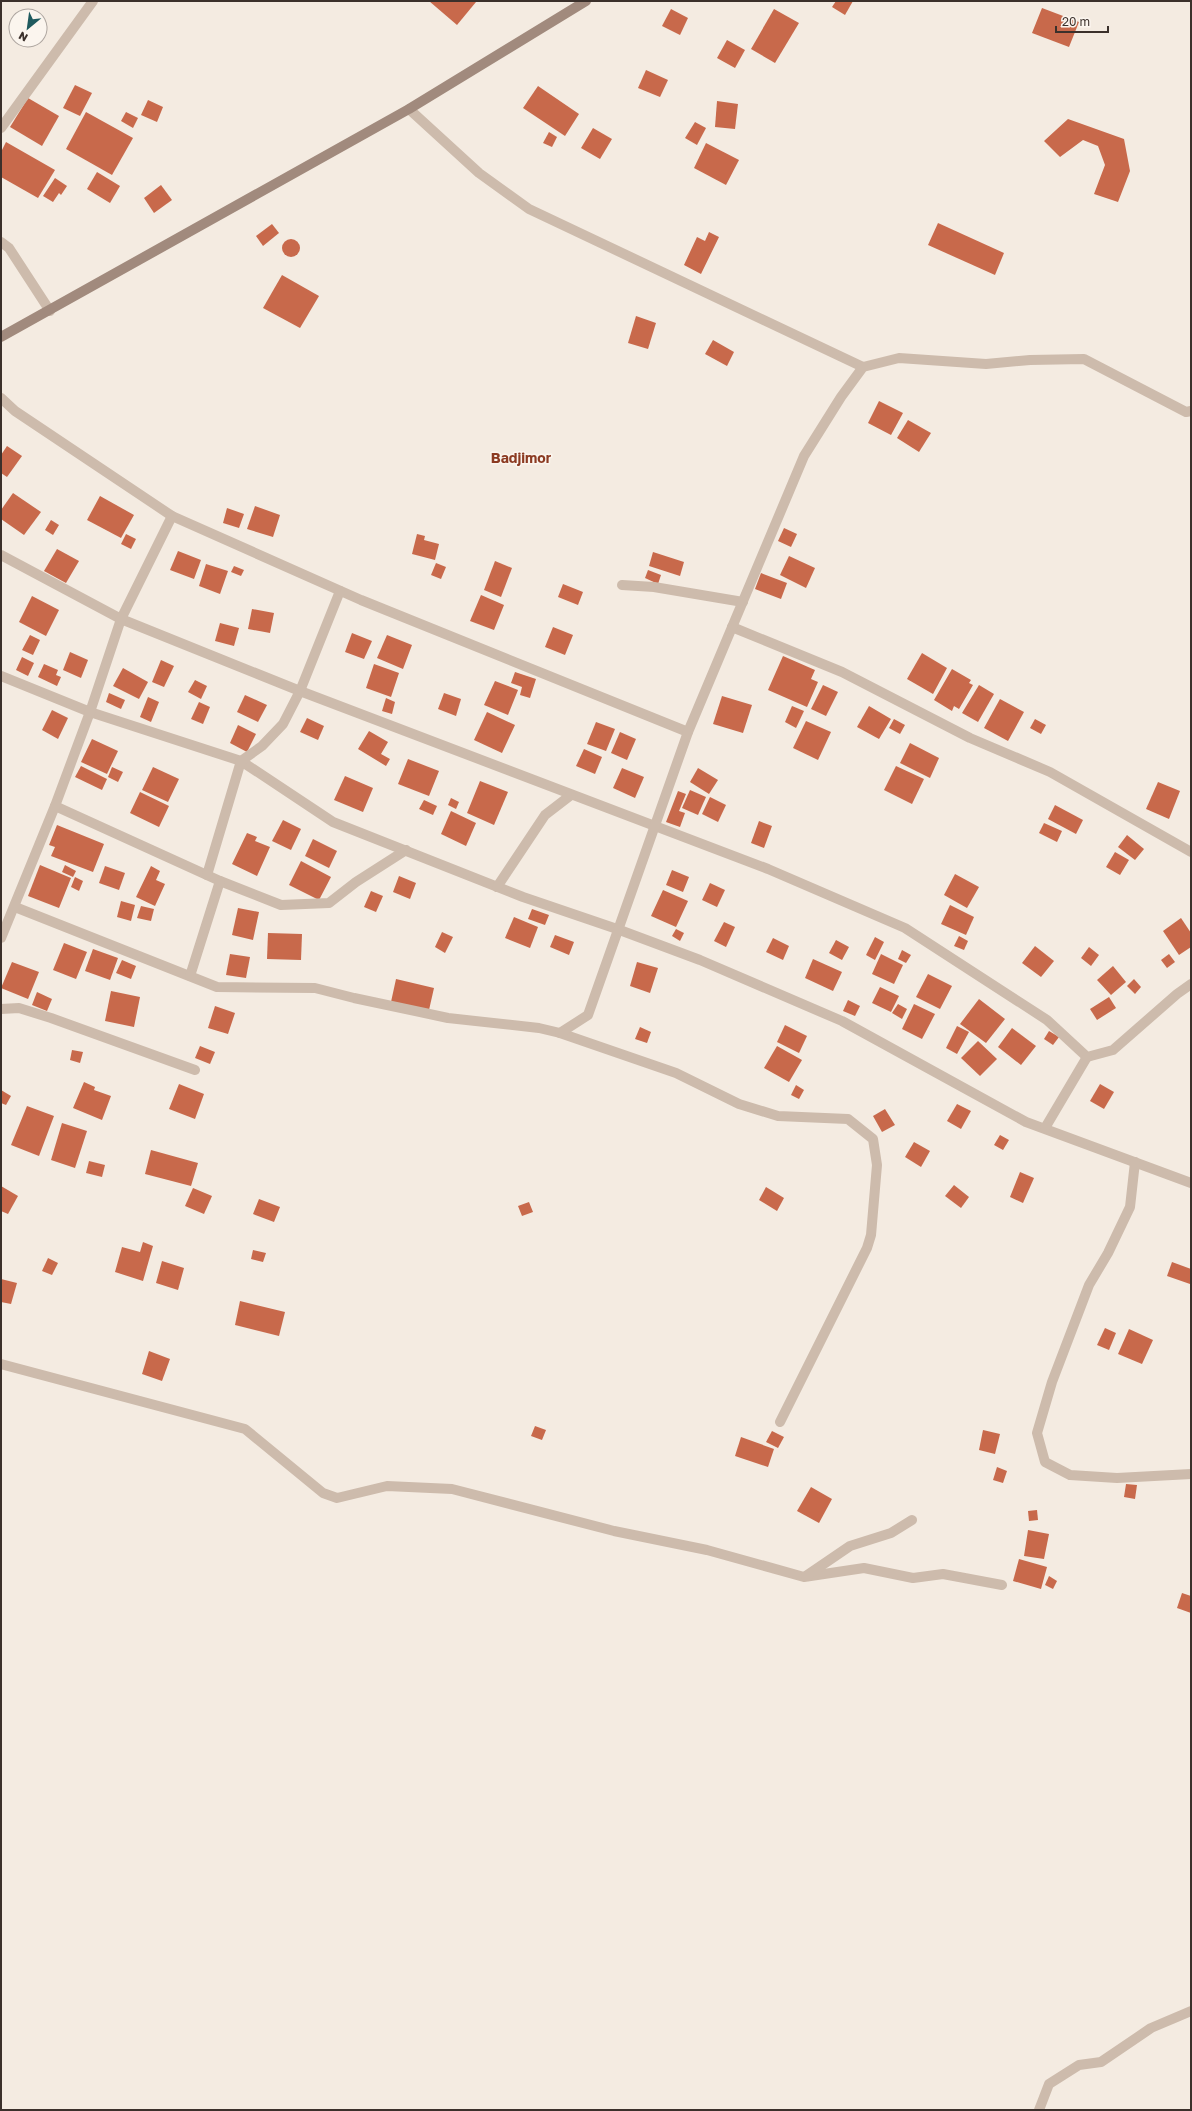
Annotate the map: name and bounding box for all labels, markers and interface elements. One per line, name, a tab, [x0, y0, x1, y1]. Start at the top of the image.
north arrow	[8, 8, 48, 48]
scale bar	[1056, 8, 1108, 34]
text: 20 m	[1062, 14, 1090, 29]
text: N	[16, 29, 30, 45]
district label: Badjimor	[491, 449, 552, 466]

